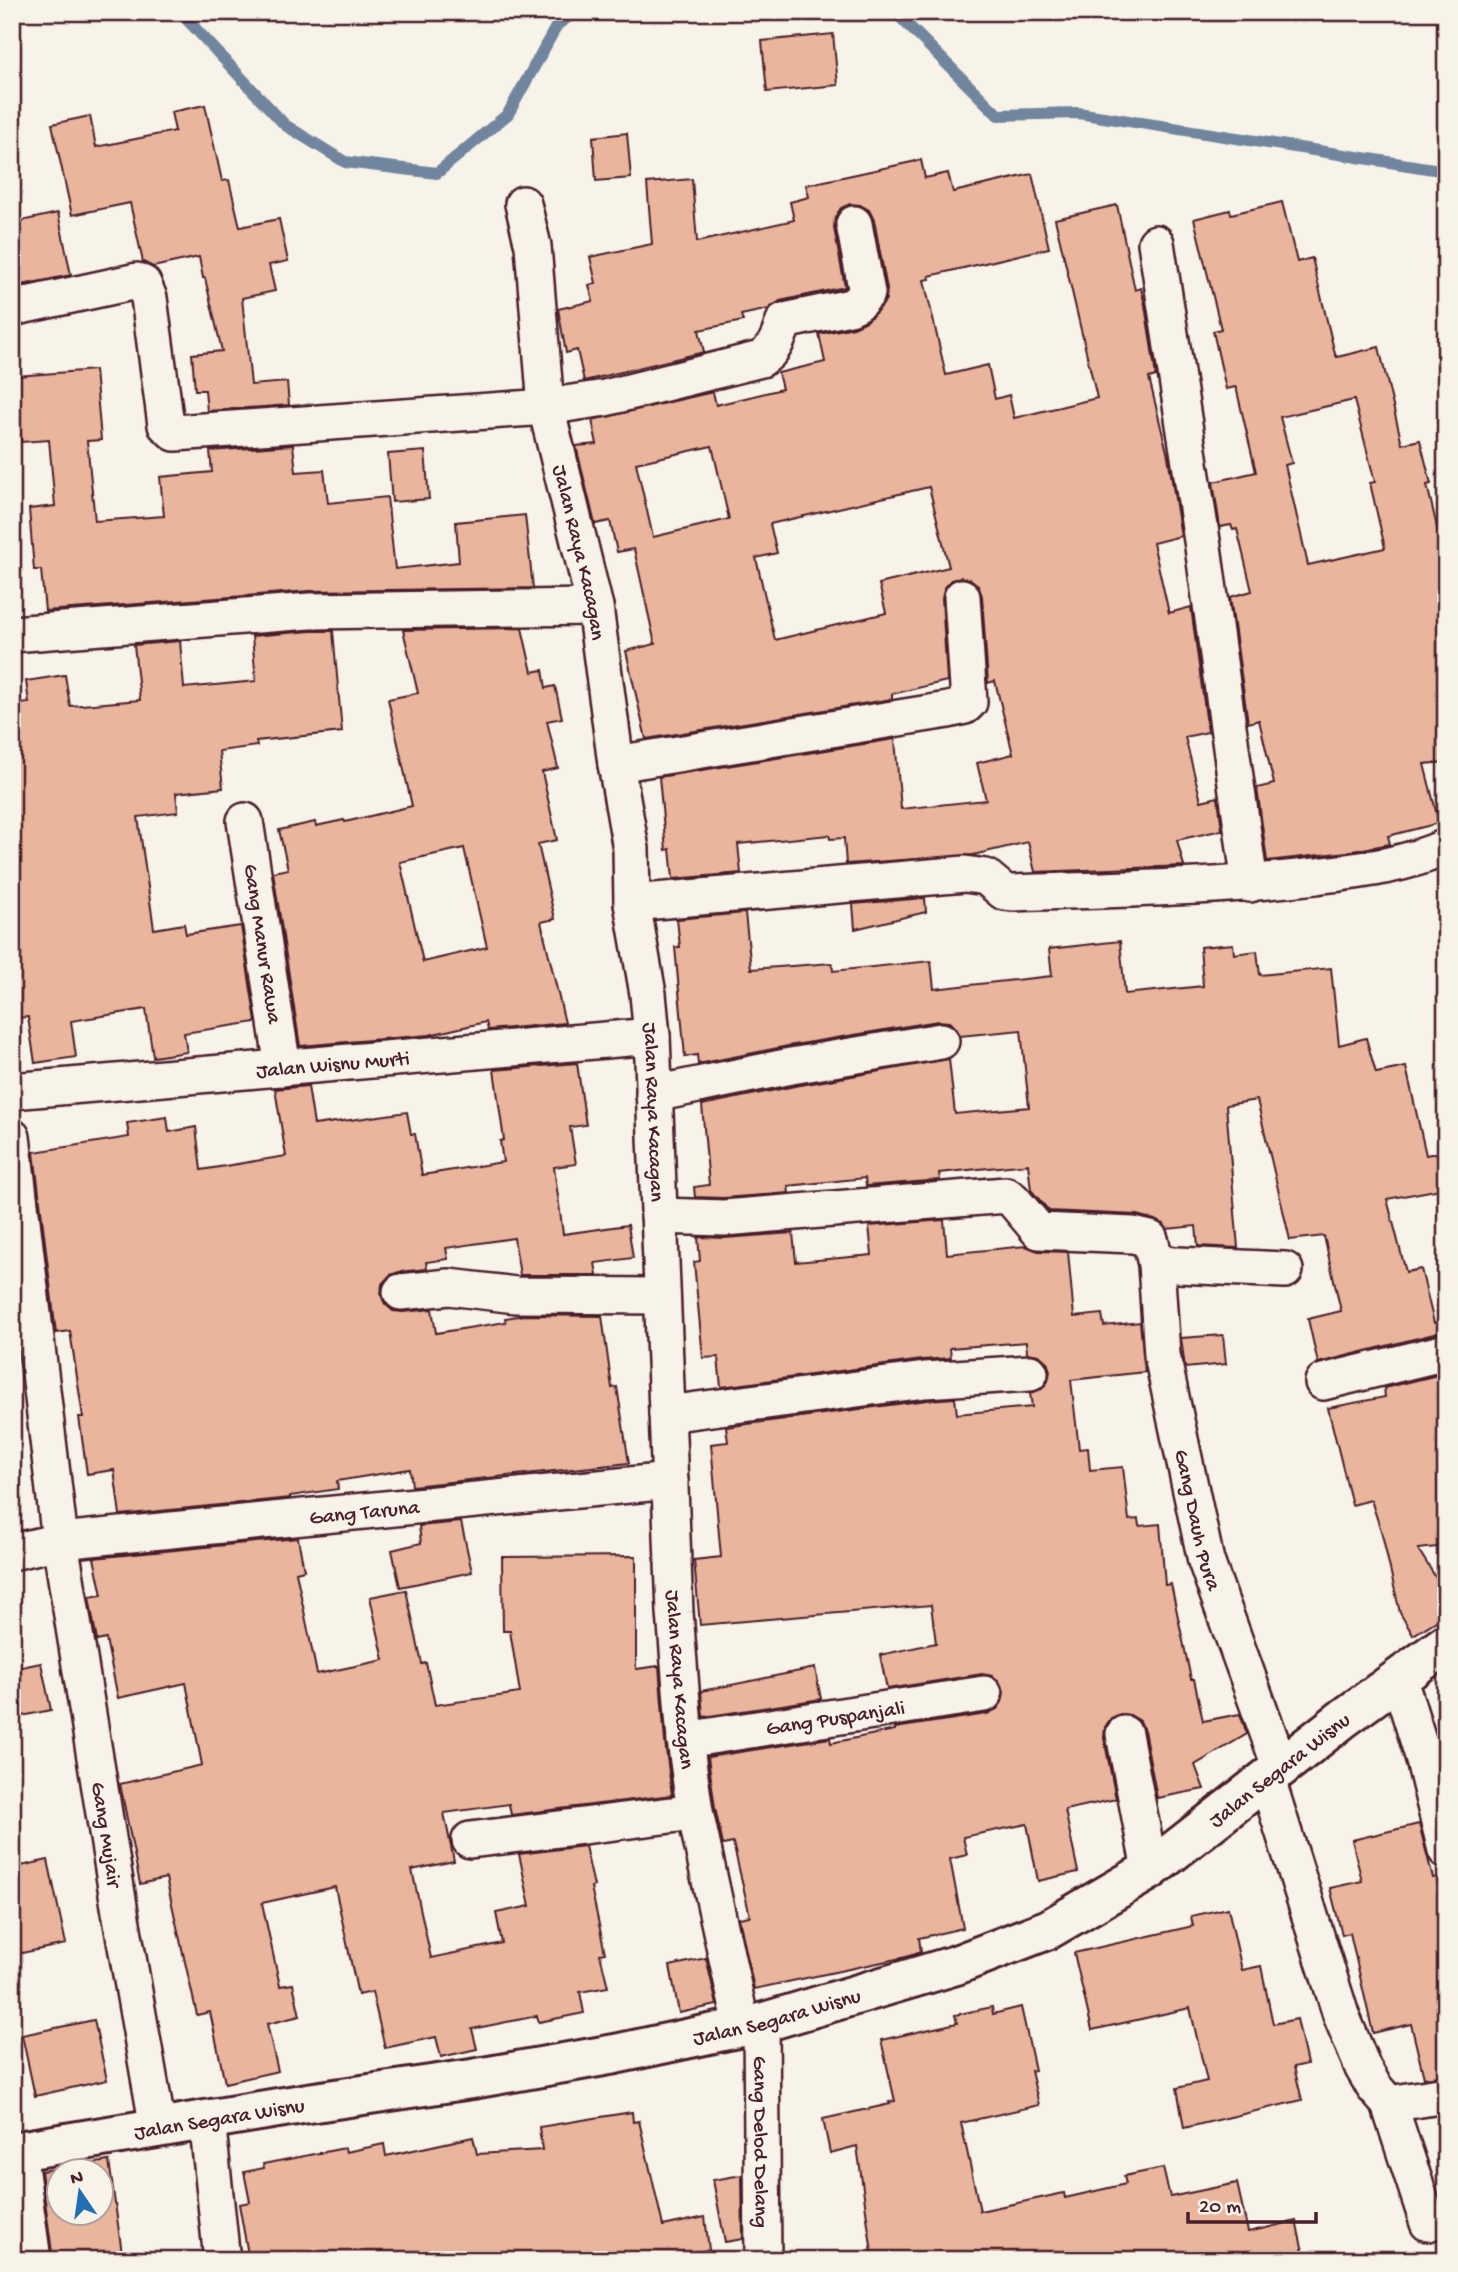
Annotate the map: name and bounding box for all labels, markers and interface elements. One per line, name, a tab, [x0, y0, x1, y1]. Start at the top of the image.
street label: Jalan Raya Kacagan	[545, 463, 608, 642]
street label: Gang Manur Rawa	[236, 863, 285, 1027]
street label: Jalan Raya Kacagan	[635, 1022, 668, 1202]
street label: Jalan Wisnu Murti	[255, 1048, 411, 1086]
street label: Gang Dauh Pura	[1167, 1448, 1225, 1596]
street label: Gang Taruna	[308, 1497, 422, 1532]
street label: Jalan Raya Kacagan	[658, 1590, 698, 1771]
street label: Gang Puspanjali	[765, 1697, 907, 1743]
street label: Jalan Segara Wisnu	[1205, 1709, 1357, 1835]
street label: Gang Mujair	[83, 1781, 125, 1891]
street label: Jalan Segara Wisnu	[691, 1985, 864, 2053]
street label: Gang Delod Delang	[745, 2056, 772, 2228]
street label: Jalan Segara Wisnu	[133, 2095, 307, 2148]
north arrow	[46, 2156, 116, 2226]
text: N	[68, 2166, 86, 2191]
scale bar	[1188, 2181, 1316, 2225]
text: 20 m	[1199, 2196, 1241, 2221]

